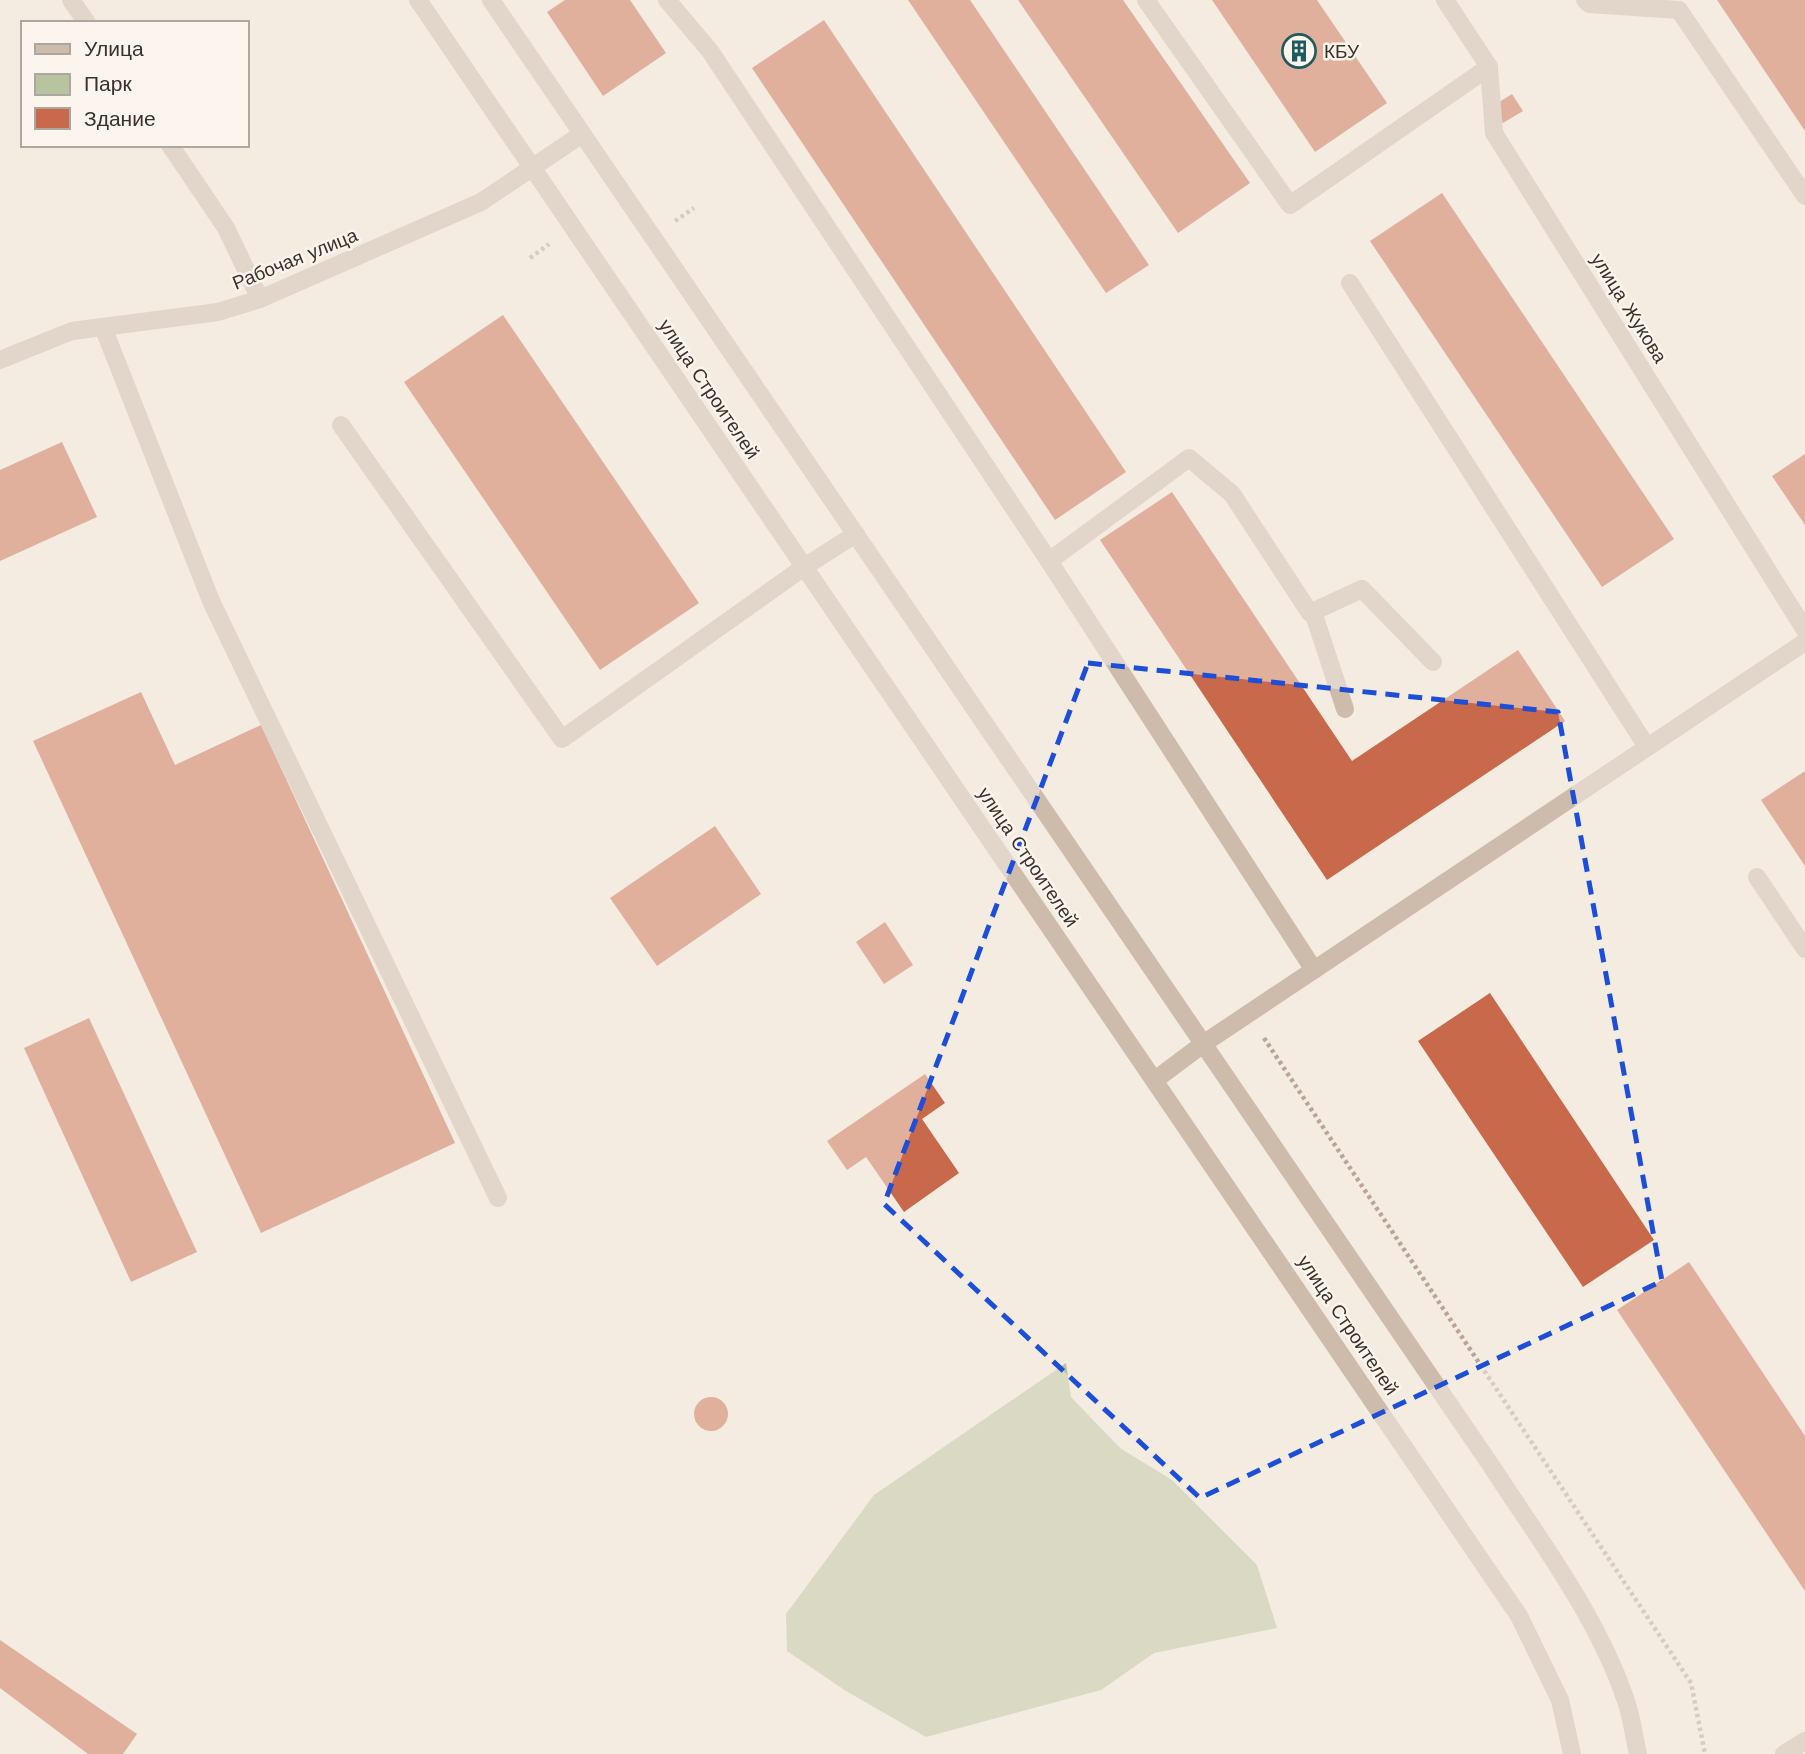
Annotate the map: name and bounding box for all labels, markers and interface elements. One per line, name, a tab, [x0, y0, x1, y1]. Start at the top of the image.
legend	[21, 21, 248, 147]
building icon: КБУ	[1280, 32, 1318, 70]
text: Улица	[84, 36, 144, 61]
place label: КБУ	[1324, 40, 1360, 63]
text: Парк	[84, 71, 132, 96]
text: Здание	[84, 106, 156, 131]
street label: Рабочая улица	[229, 223, 361, 295]
street label: улица Жукова	[1586, 249, 1672, 367]
street label: улица Строителей	[654, 315, 764, 463]
street label: улица Строителей	[973, 783, 1083, 931]
street label: улица Строителей	[1293, 1251, 1403, 1399]

